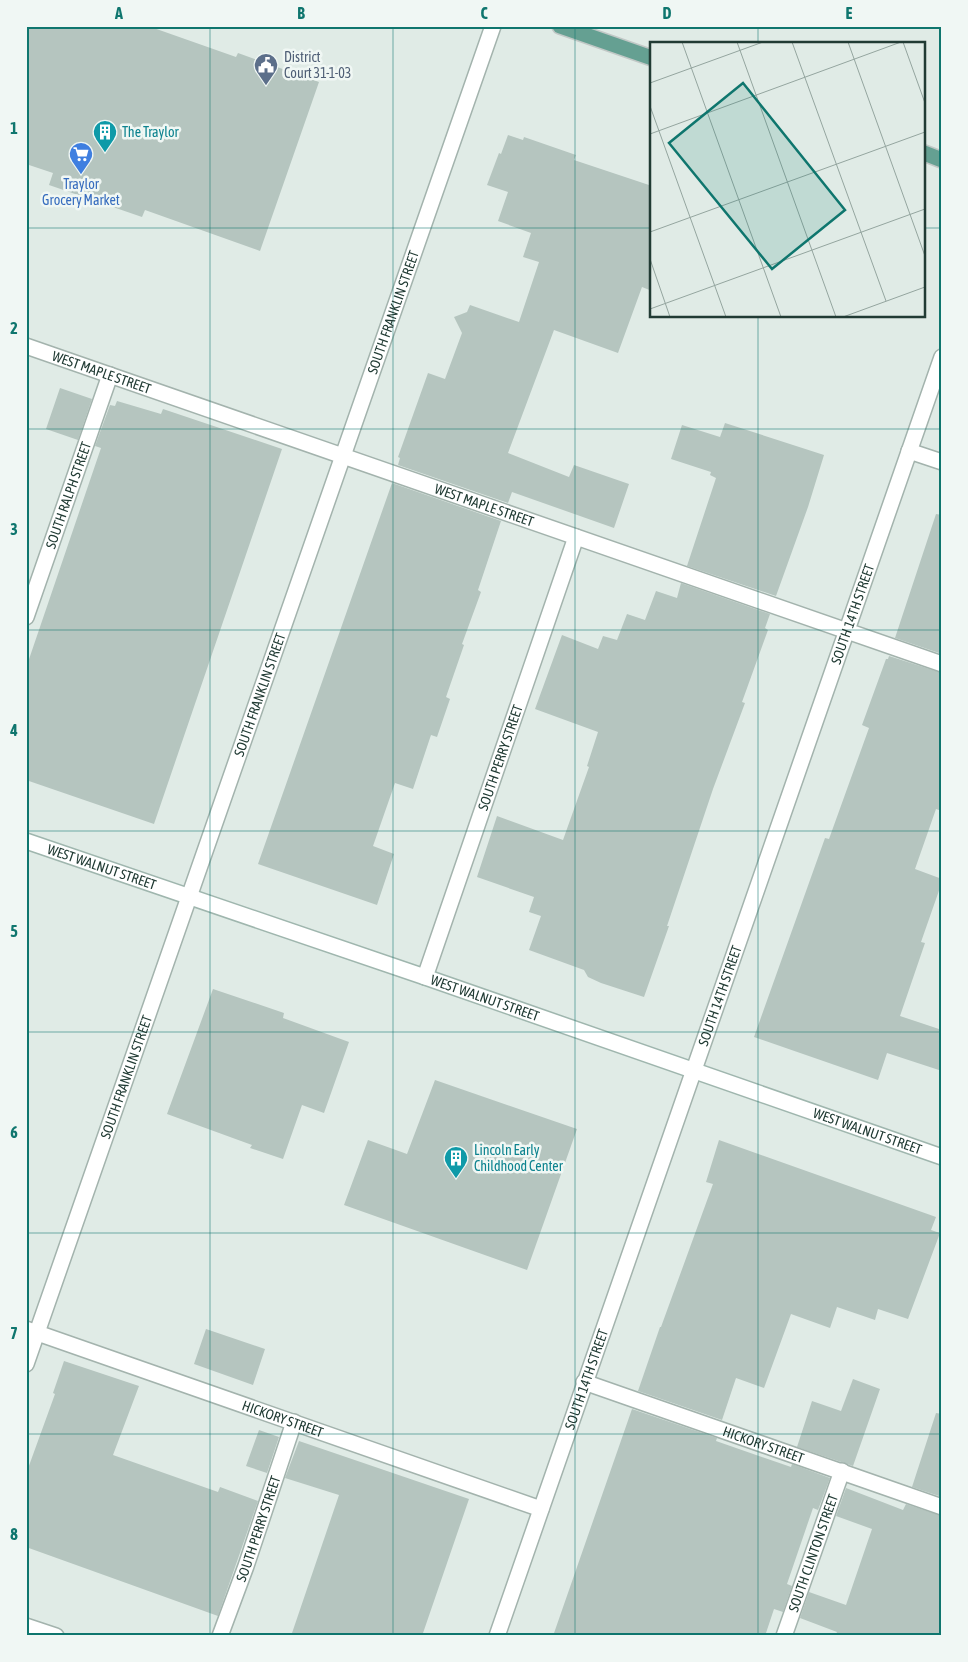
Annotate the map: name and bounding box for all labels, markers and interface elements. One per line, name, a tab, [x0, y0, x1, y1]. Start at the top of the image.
text: A	[114, 4, 123, 22]
text: B	[297, 4, 305, 22]
text: C	[480, 4, 488, 22]
text: D	[663, 4, 672, 22]
text: E	[846, 4, 853, 22]
inset map	[650, 42, 926, 318]
place label: District Court 31-1-03	[284, 49, 351, 81]
public building icon: District Court 31-1-03	[253, 52, 279, 86]
text: 1	[10, 119, 18, 137]
building icon: The Traylor	[92, 119, 118, 153]
place label: The Traylor	[122, 124, 180, 140]
supermarket icon: Traylor Grocery Market	[68, 141, 94, 175]
place label: Traylor Grocery Market	[42, 176, 120, 208]
street label: SOUTH FRANKLIN STREET	[364, 248, 422, 376]
text: 2	[10, 319, 18, 337]
street label: WEST MAPLE STREET	[50, 348, 153, 397]
street label: SOUTH RALPH STREET	[42, 440, 94, 551]
street label: WEST MAPLE STREET	[433, 481, 536, 530]
text: 3	[10, 520, 18, 538]
street label: SOUTH 14TH STREET	[828, 562, 877, 666]
street label: SOUTH FRANKLIN STREET	[231, 631, 289, 758]
street label: SOUTH PERRY STREET	[475, 703, 526, 812]
text: 4	[9, 721, 18, 739]
street label: WEST WALNUT STREET	[45, 841, 158, 893]
text: 5	[10, 922, 18, 940]
street label: SOUTH 14TH STREET	[695, 943, 745, 1048]
street label: WEST WALNUT STREET	[428, 972, 541, 1024]
street label: SOUTH FRANKLIN STREET	[97, 1013, 155, 1141]
street label: WEST WALNUT STREET	[811, 1105, 924, 1157]
text: 6	[10, 1123, 18, 1141]
place label: Lincoln Early Childhood Center	[474, 1142, 564, 1174]
building icon: Lincoln Early Childhood Center	[443, 1145, 469, 1179]
text: 7	[10, 1324, 18, 1342]
street label: SOUTH 14TH STREET	[562, 1327, 611, 1431]
street label: HICKORY STREET	[240, 1397, 325, 1440]
street label: HICKORY STREET	[721, 1423, 806, 1466]
street label: SOUTH PERRY STREET	[233, 1474, 284, 1584]
street label: SOUTH CLINTON STREET	[785, 1492, 841, 1614]
text: 8	[10, 1525, 18, 1543]

